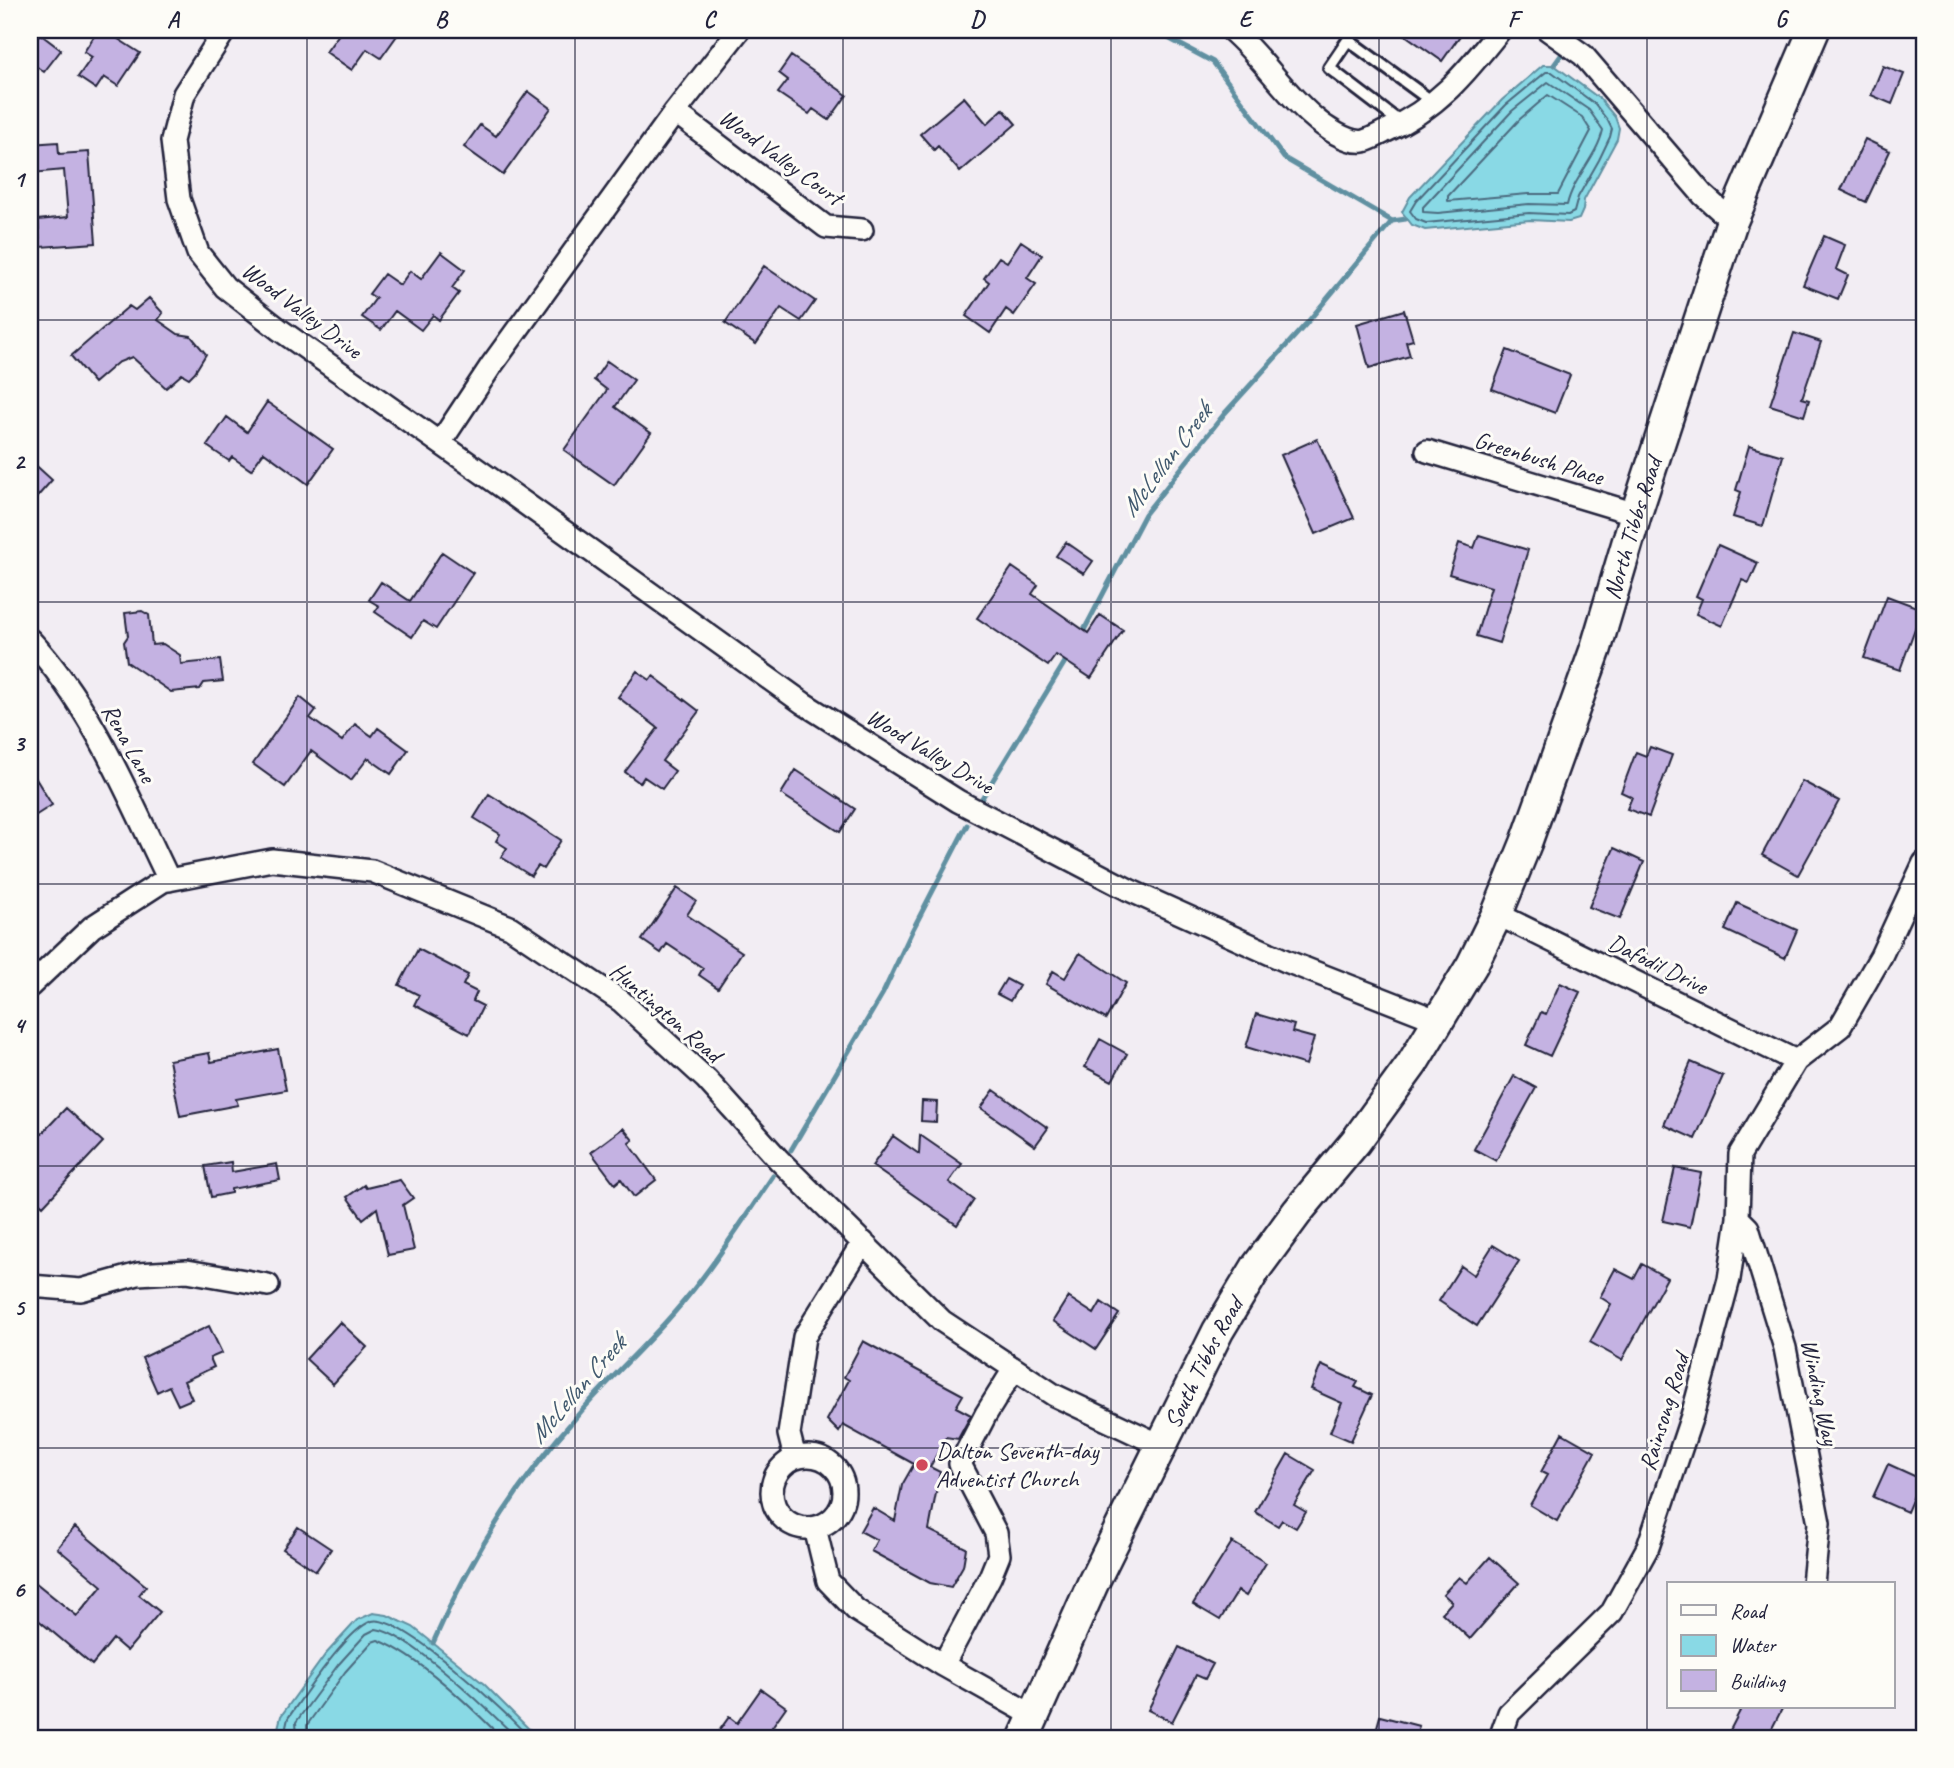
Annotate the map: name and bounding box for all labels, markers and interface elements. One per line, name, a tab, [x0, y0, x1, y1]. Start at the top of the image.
text: A	[167, 5, 181, 34]
text: B	[435, 5, 449, 34]
text: C	[704, 5, 718, 34]
text: D	[970, 5, 986, 34]
text: E	[1239, 5, 1255, 34]
text: F	[1508, 5, 1524, 34]
text: G	[1775, 5, 1790, 34]
street label: Wood Valley Court	[713, 102, 851, 214]
text: 1	[14, 165, 27, 194]
street label: Wood Valley Drive	[236, 255, 370, 366]
water label: McLellan Creek	[1113, 393, 1222, 523]
street label: Greenbush Place	[1471, 424, 1609, 492]
text: 2	[14, 447, 27, 476]
street label: North Tibbs Road	[1596, 450, 1670, 603]
street label: Rena Lane	[95, 698, 164, 790]
street label: Wood Valley Drive	[861, 701, 1001, 802]
text: 3	[14, 729, 27, 758]
street label: Dafodil Drive	[1603, 927, 1714, 1002]
street label: Huntington Road	[604, 955, 731, 1071]
text: 4	[14, 1011, 27, 1040]
street label: South Tibbs Road	[1157, 1289, 1252, 1433]
text: 5	[14, 1293, 26, 1322]
water label: McLellan Creek	[521, 1324, 637, 1450]
street label: Winding Way	[1794, 1336, 1846, 1450]
street label: Rainsong Road	[1632, 1347, 1697, 1474]
place label: Dalton Seventh-day Adventist Church	[936, 1436, 1100, 1494]
marker: Dalton Seventh-day Adventist Church	[914, 1457, 930, 1473]
text: 6	[14, 1575, 27, 1604]
legend	[1667, 1582, 1895, 1708]
text: Road	[1730, 1598, 1769, 1624]
text: Water	[1730, 1632, 1777, 1658]
text: Building	[1730, 1668, 1787, 1694]

